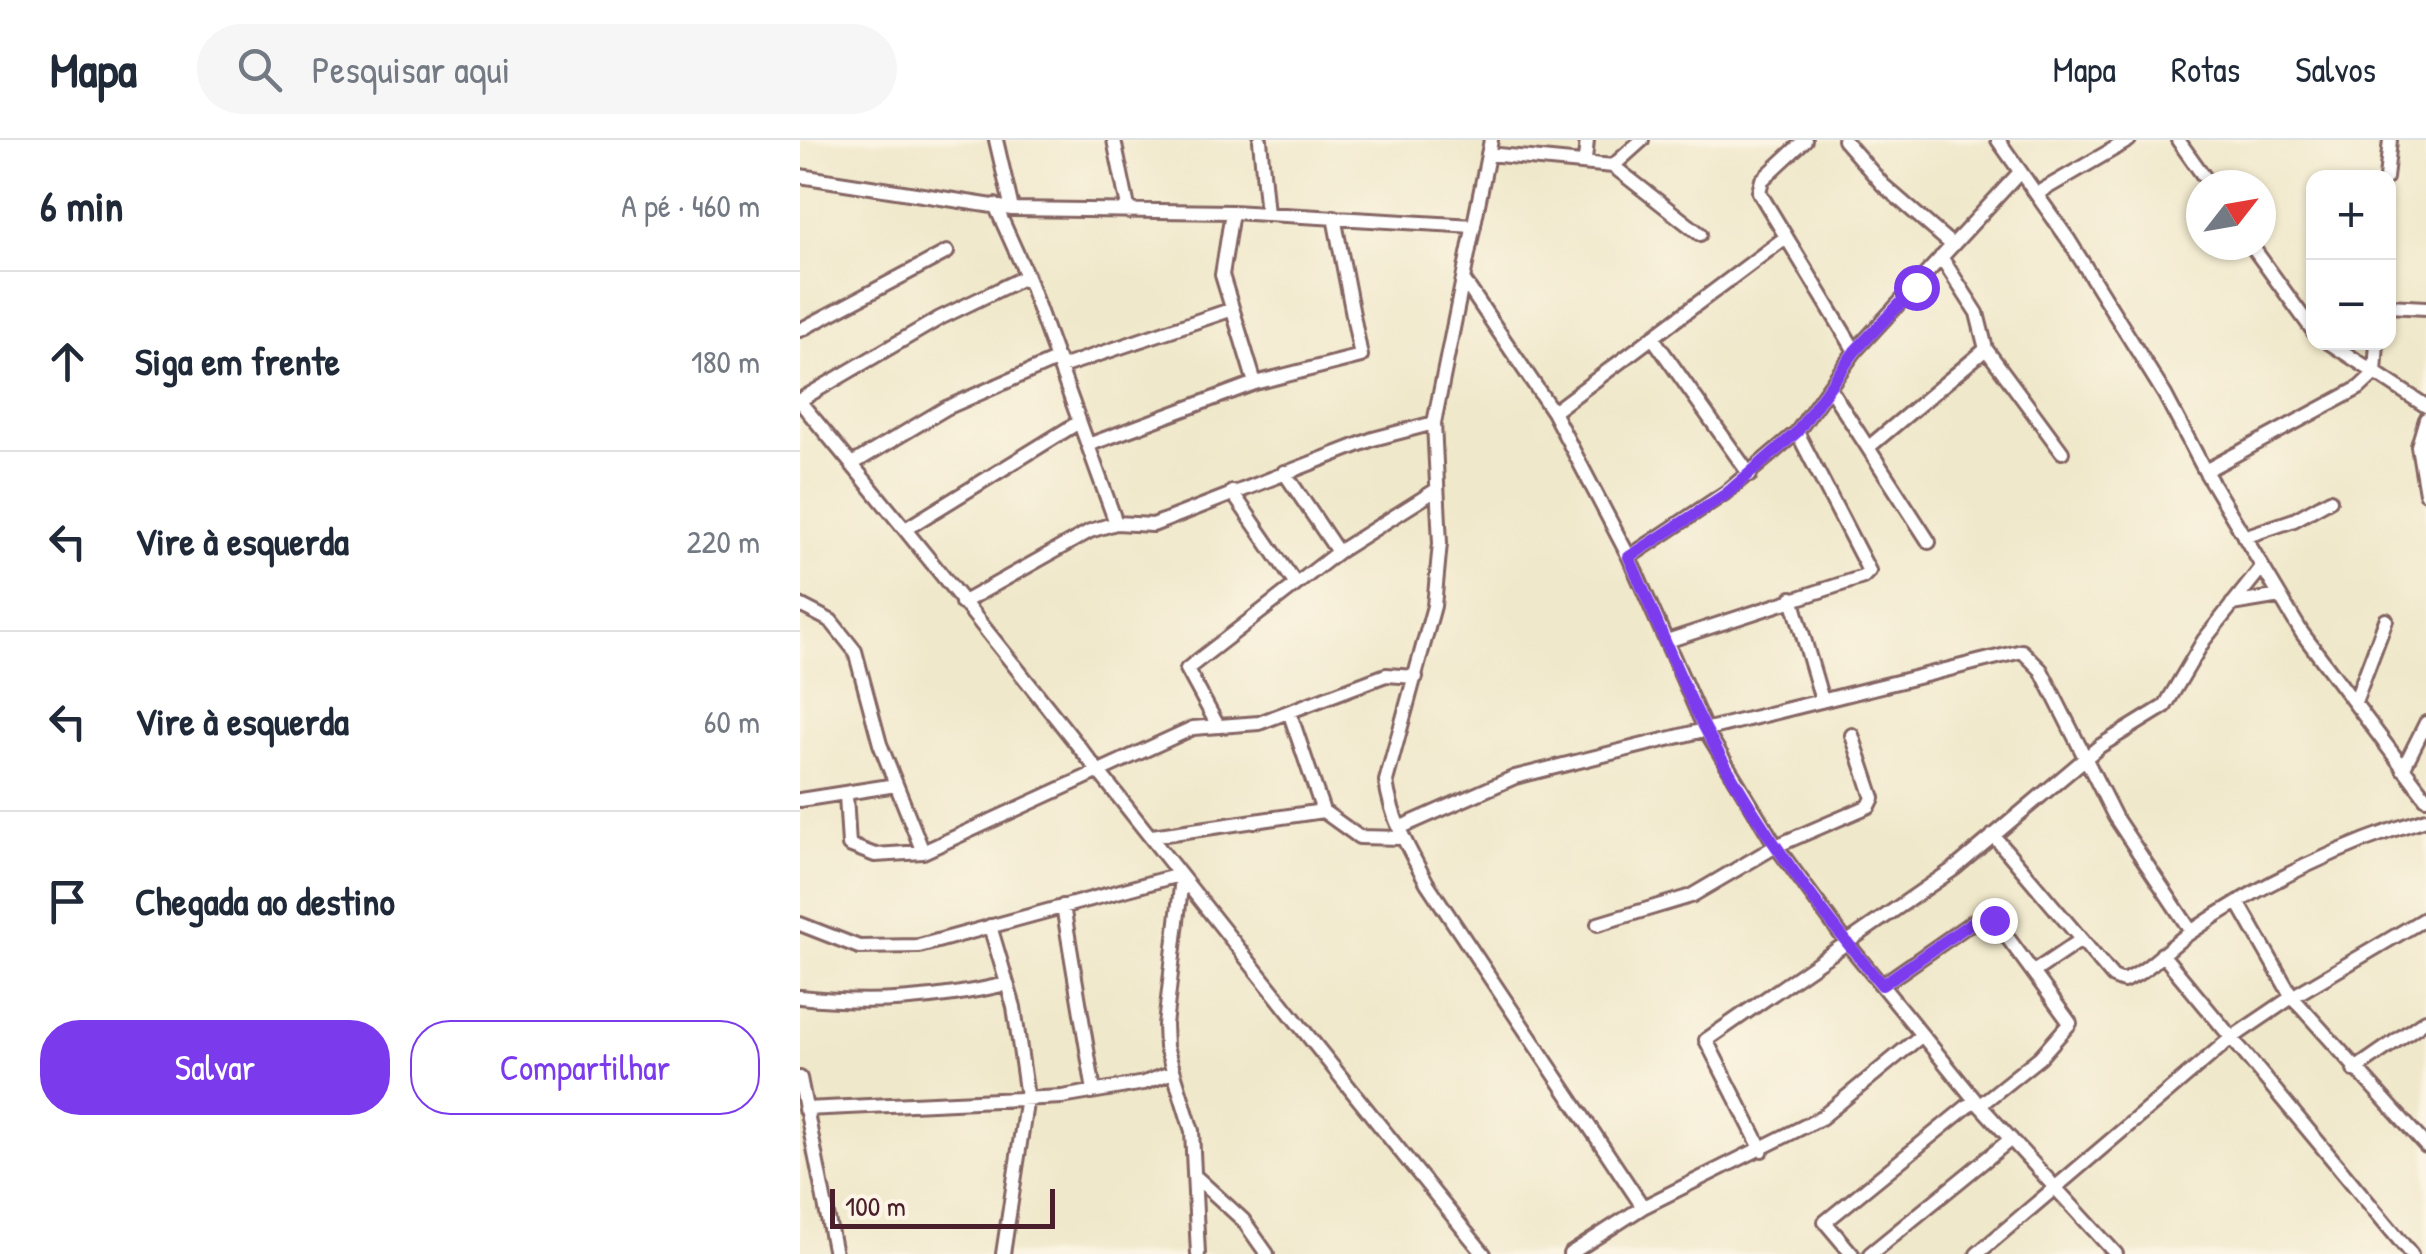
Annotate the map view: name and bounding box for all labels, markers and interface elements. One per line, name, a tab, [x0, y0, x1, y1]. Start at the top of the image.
search box	[197, 24, 897, 114]
text: Mapa	[50, 37, 137, 102]
icon: search	[232, 42, 287, 97]
text: Pesquisar aqui	[312, 43, 510, 95]
text: Mapa	[2053, 46, 2116, 93]
text: Rotas	[2171, 46, 2240, 93]
text: Salvos	[2295, 46, 2376, 93]
north arrow	[2186, 170, 2276, 260]
map controls	[2306, 170, 2396, 350]
button: +	[2306, 170, 2396, 260]
text: 6 min	[40, 177, 123, 234]
text: A pé · 460 m	[621, 184, 760, 227]
button: −	[2306, 260, 2396, 350]
route start	[1894, 265, 1940, 311]
icon: ahead	[40, 334, 95, 389]
text: Siga em frente	[135, 335, 340, 387]
text: 180 m	[691, 340, 760, 383]
icon: left	[40, 514, 95, 569]
text: Vire à esquerda	[135, 515, 349, 567]
text: 220 m	[687, 520, 760, 563]
icon: left	[40, 694, 95, 749]
text: Vire à esquerda	[135, 695, 349, 747]
text: 60 m	[704, 700, 760, 743]
icon: arrive	[40, 874, 95, 929]
text: Chegada ao destino	[135, 875, 395, 927]
route end	[1972, 898, 2018, 944]
button: Salvar	[40, 1020, 390, 1115]
button: Compartilhar	[410, 1020, 760, 1115]
scale bar	[830, 1184, 1055, 1228]
text: 100 m	[845, 1187, 906, 1225]

